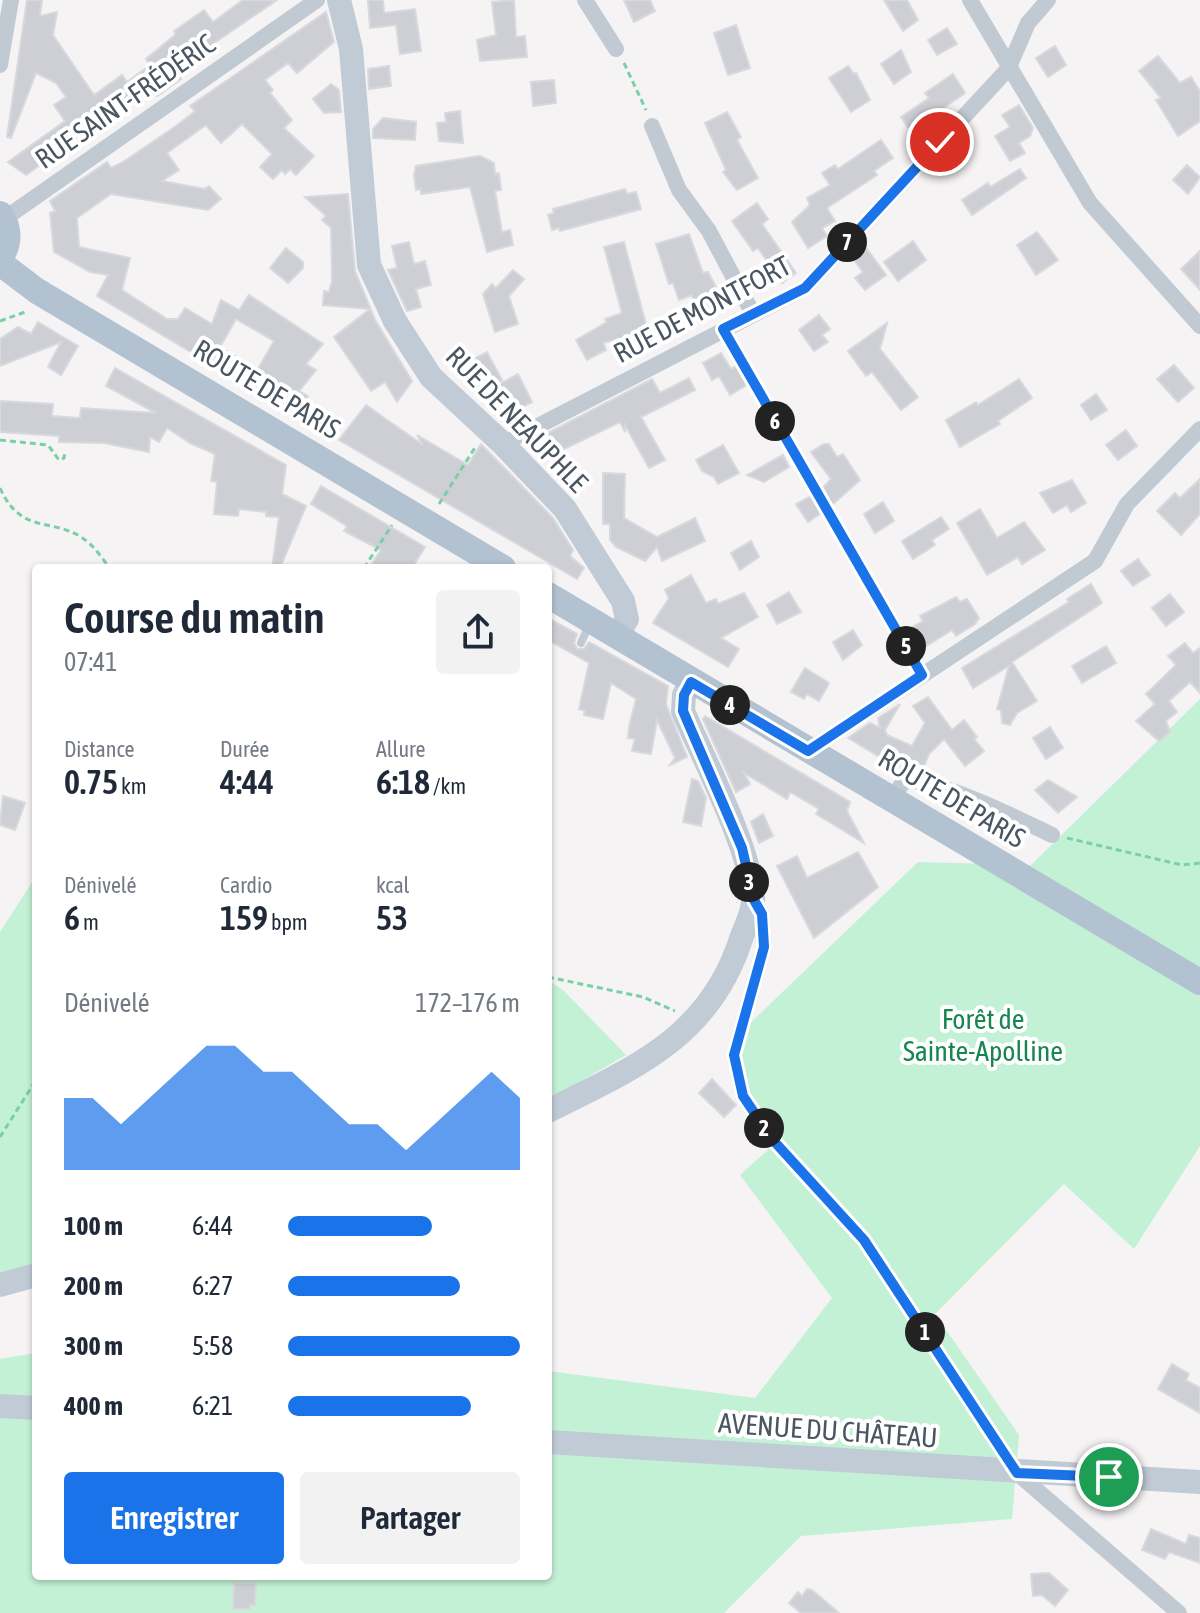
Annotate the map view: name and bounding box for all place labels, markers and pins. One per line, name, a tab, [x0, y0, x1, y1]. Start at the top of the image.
pin	[906, 108, 974, 176]
pin: 7	[827, 222, 867, 262]
pin: 6	[755, 401, 795, 441]
pin: 5	[886, 626, 926, 666]
pin: 4	[710, 685, 750, 725]
pin: 3	[729, 862, 769, 902]
pin: 2	[744, 1108, 784, 1148]
pin: 1	[905, 1312, 945, 1352]
pin	[1075, 1443, 1143, 1511]

